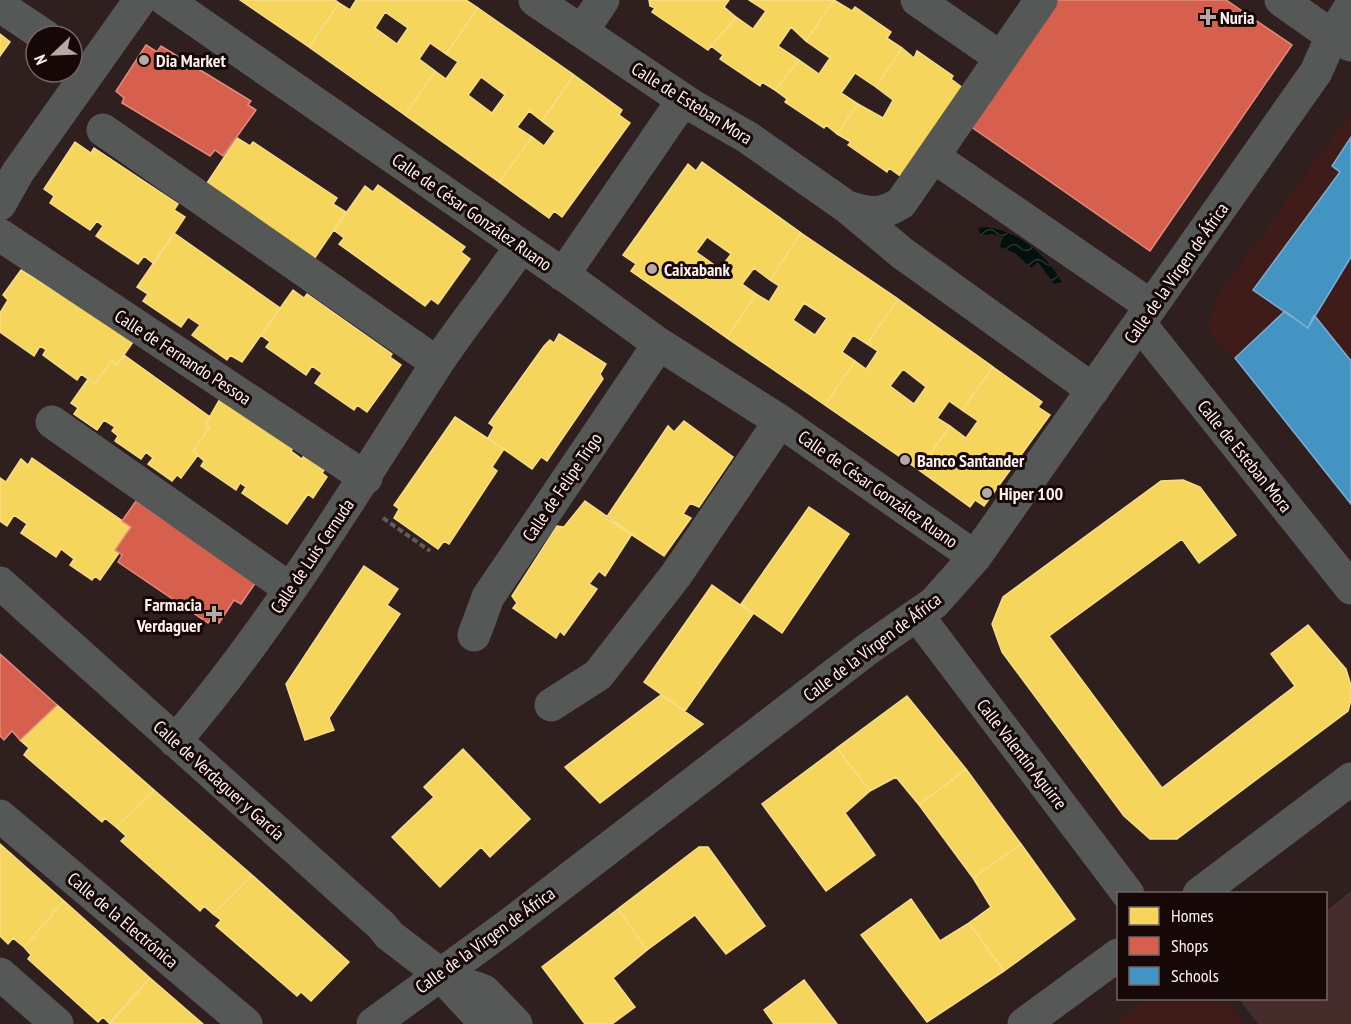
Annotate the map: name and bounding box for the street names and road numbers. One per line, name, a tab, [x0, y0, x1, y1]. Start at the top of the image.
street label: Calle de Esteban Mora	[627, 57, 757, 149]
street label: Calle de César González Ruano	[388, 148, 557, 276]
street label: Calle de la Virgen de África	[1119, 198, 1233, 348]
street label: Calle de Fernando Pessoa	[110, 304, 256, 410]
street label: Calle de Esteban Mora	[1193, 395, 1297, 517]
street label: Calle de César González Ruano	[794, 425, 963, 553]
street label: Calle de Felipe Trigo	[517, 428, 607, 546]
street label: Calle de Luis Cernuda	[265, 494, 359, 618]
street label: Calle de la Virgen de África	[798, 588, 946, 706]
street label: Calle Valentín Aguirre	[972, 694, 1072, 814]
street label: Calle de Verdaguer y García	[149, 715, 289, 845]
street label: Calle de la Electrónica	[63, 867, 183, 973]
street label: Calle de la Virgen de África	[411, 882, 559, 998]

